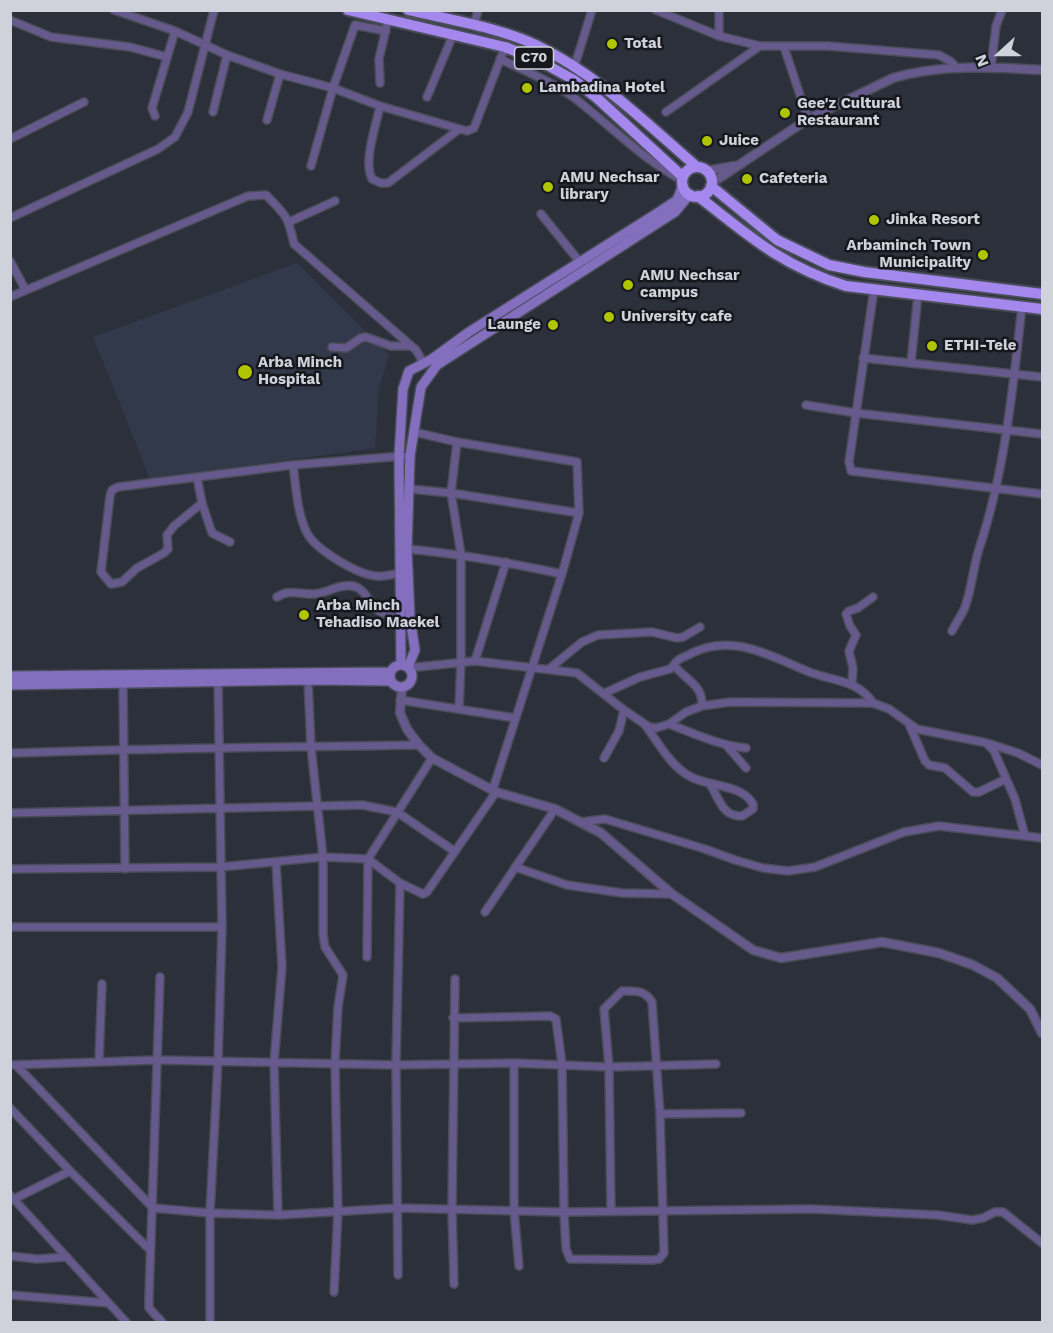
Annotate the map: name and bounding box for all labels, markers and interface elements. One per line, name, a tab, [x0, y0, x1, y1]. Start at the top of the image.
north arrow	[969, 24, 1029, 84]
place label: Total	[624, 35, 662, 53]
marker: Total	[605, 37, 619, 51]
road number: C70	[514, 47, 554, 69]
text: N	[971, 52, 993, 70]
place label: Lambadina Hotel	[539, 79, 665, 97]
marker: Lambadina Hotel	[520, 81, 534, 95]
place label: Gee'z Cultural Restaurant	[797, 95, 901, 130]
marker: Gee'z Cultural Restaurant	[778, 106, 792, 120]
place label: Juice	[719, 132, 759, 150]
marker: Juice	[700, 134, 714, 148]
place label: AMU Nechsar library	[560, 169, 659, 204]
place label: Cafeteria	[759, 170, 827, 188]
marker: Cafeteria	[740, 172, 754, 186]
marker: AMU Nechsar library	[541, 180, 555, 194]
place label: Jinka Resort	[886, 211, 980, 229]
marker: Jinka Resort	[867, 213, 881, 227]
place label: Arbaminch Town Municipality	[846, 237, 971, 272]
marker: Arbaminch Town Municipality	[976, 248, 990, 262]
place label: AMU Nechsar campus	[640, 267, 739, 302]
marker: AMU Nechsar campus	[621, 278, 635, 292]
place label: University cafe	[621, 308, 732, 326]
marker: University cafe	[602, 310, 616, 324]
place label: Launge	[488, 316, 541, 334]
marker: Launge	[546, 318, 560, 332]
place label: ETHI-Tele	[944, 337, 1016, 355]
marker: ETHI-Tele	[925, 339, 939, 353]
place label: Arba Minch Hospital	[258, 354, 342, 389]
marker: Arba Minch Hospital	[236, 363, 254, 381]
place label: Arba Minch Tehadiso Maekel	[316, 597, 439, 632]
marker: Arba Minch Tehadiso Maekel	[297, 608, 311, 622]

